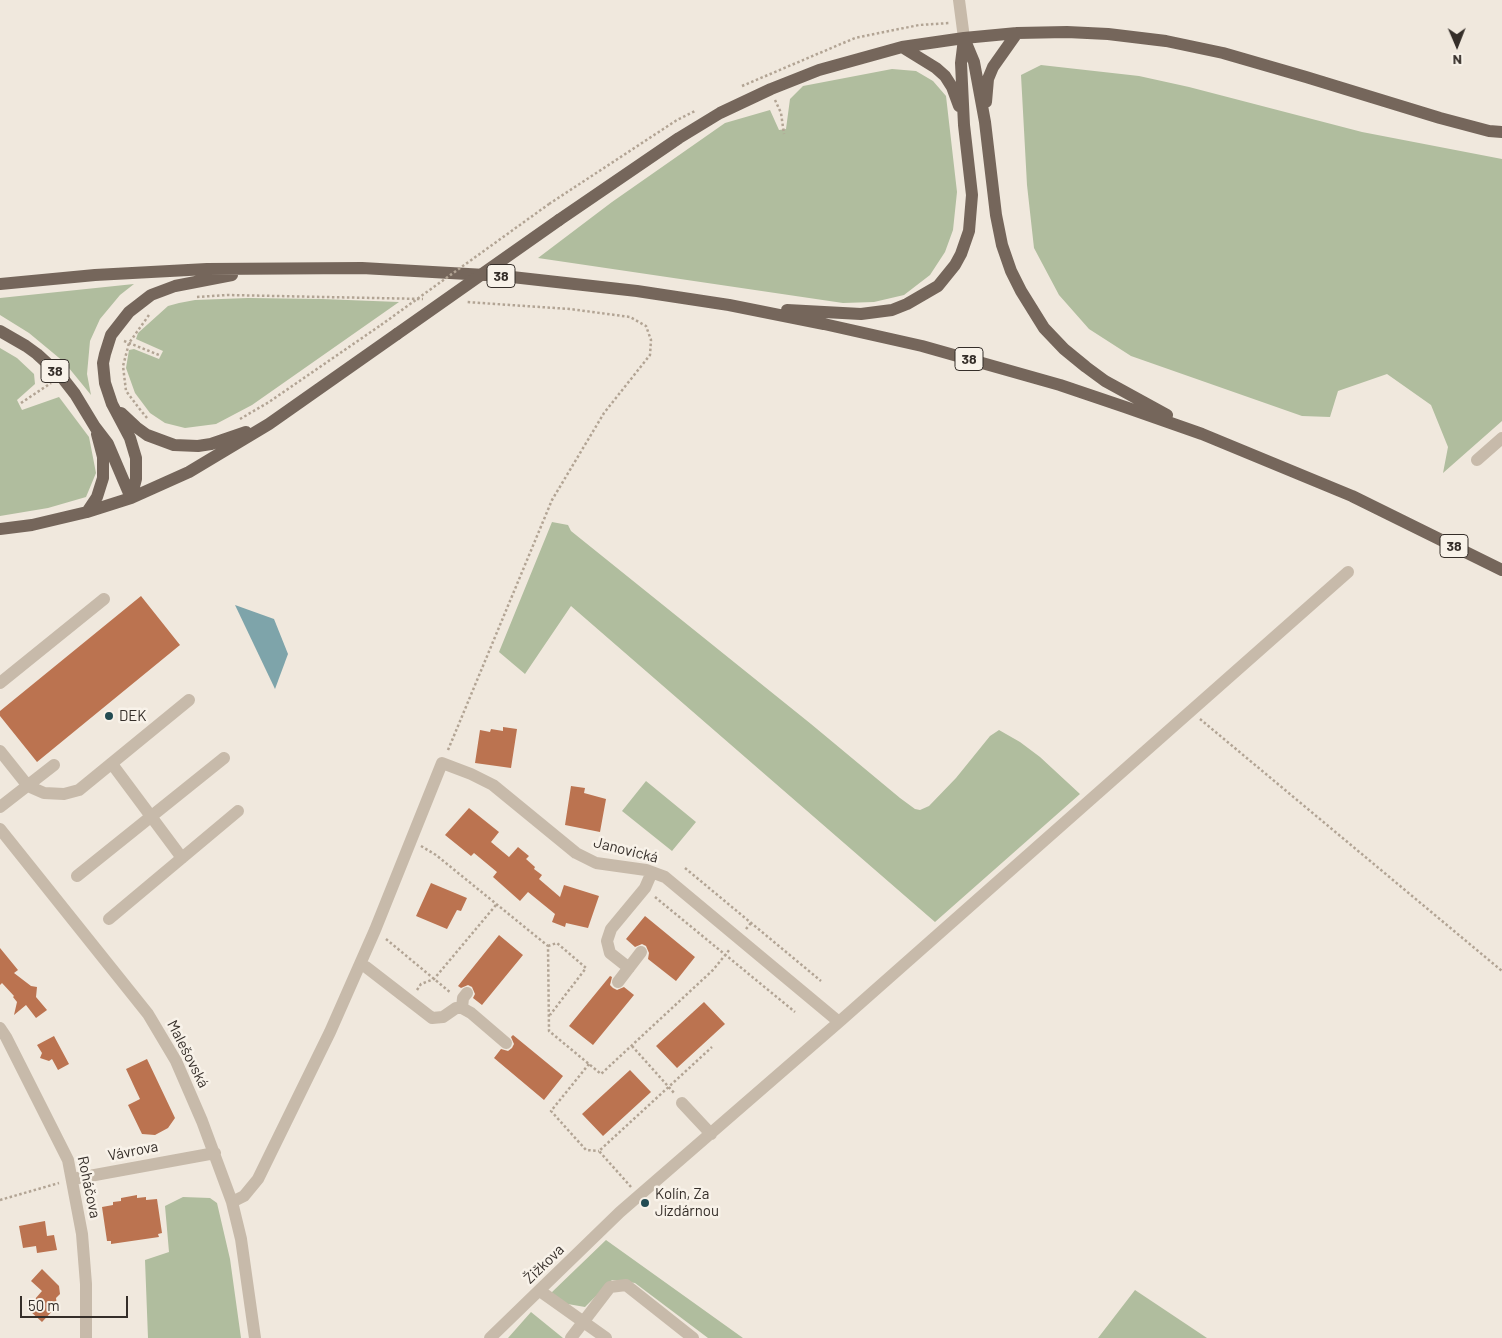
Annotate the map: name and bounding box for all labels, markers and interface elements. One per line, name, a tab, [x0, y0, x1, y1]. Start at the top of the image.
north arrow	[1432, 20, 1482, 70]
text: N	[1452, 52, 1462, 69]
road number: 38	[487, 264, 515, 288]
road number: 38	[955, 348, 983, 370]
road number: 38	[41, 360, 69, 382]
road number: 38	[1440, 534, 1468, 558]
place label: DEK	[119, 707, 147, 725]
marker: DEK	[103, 710, 115, 722]
street label: Janovická	[592, 833, 660, 867]
street label: Malešovská	[163, 1017, 213, 1091]
street label: Vávrova	[106, 1137, 160, 1165]
street label: Roháčova	[74, 1154, 104, 1220]
place label: Kolín, Za Jízdárnou	[655, 1185, 719, 1220]
marker: Kolín, Za Jízdárnou	[639, 1197, 651, 1209]
street label: Žižkova	[520, 1241, 568, 1287]
scale bar	[22, 1286, 130, 1318]
text: 50 m	[28, 1296, 60, 1314]

